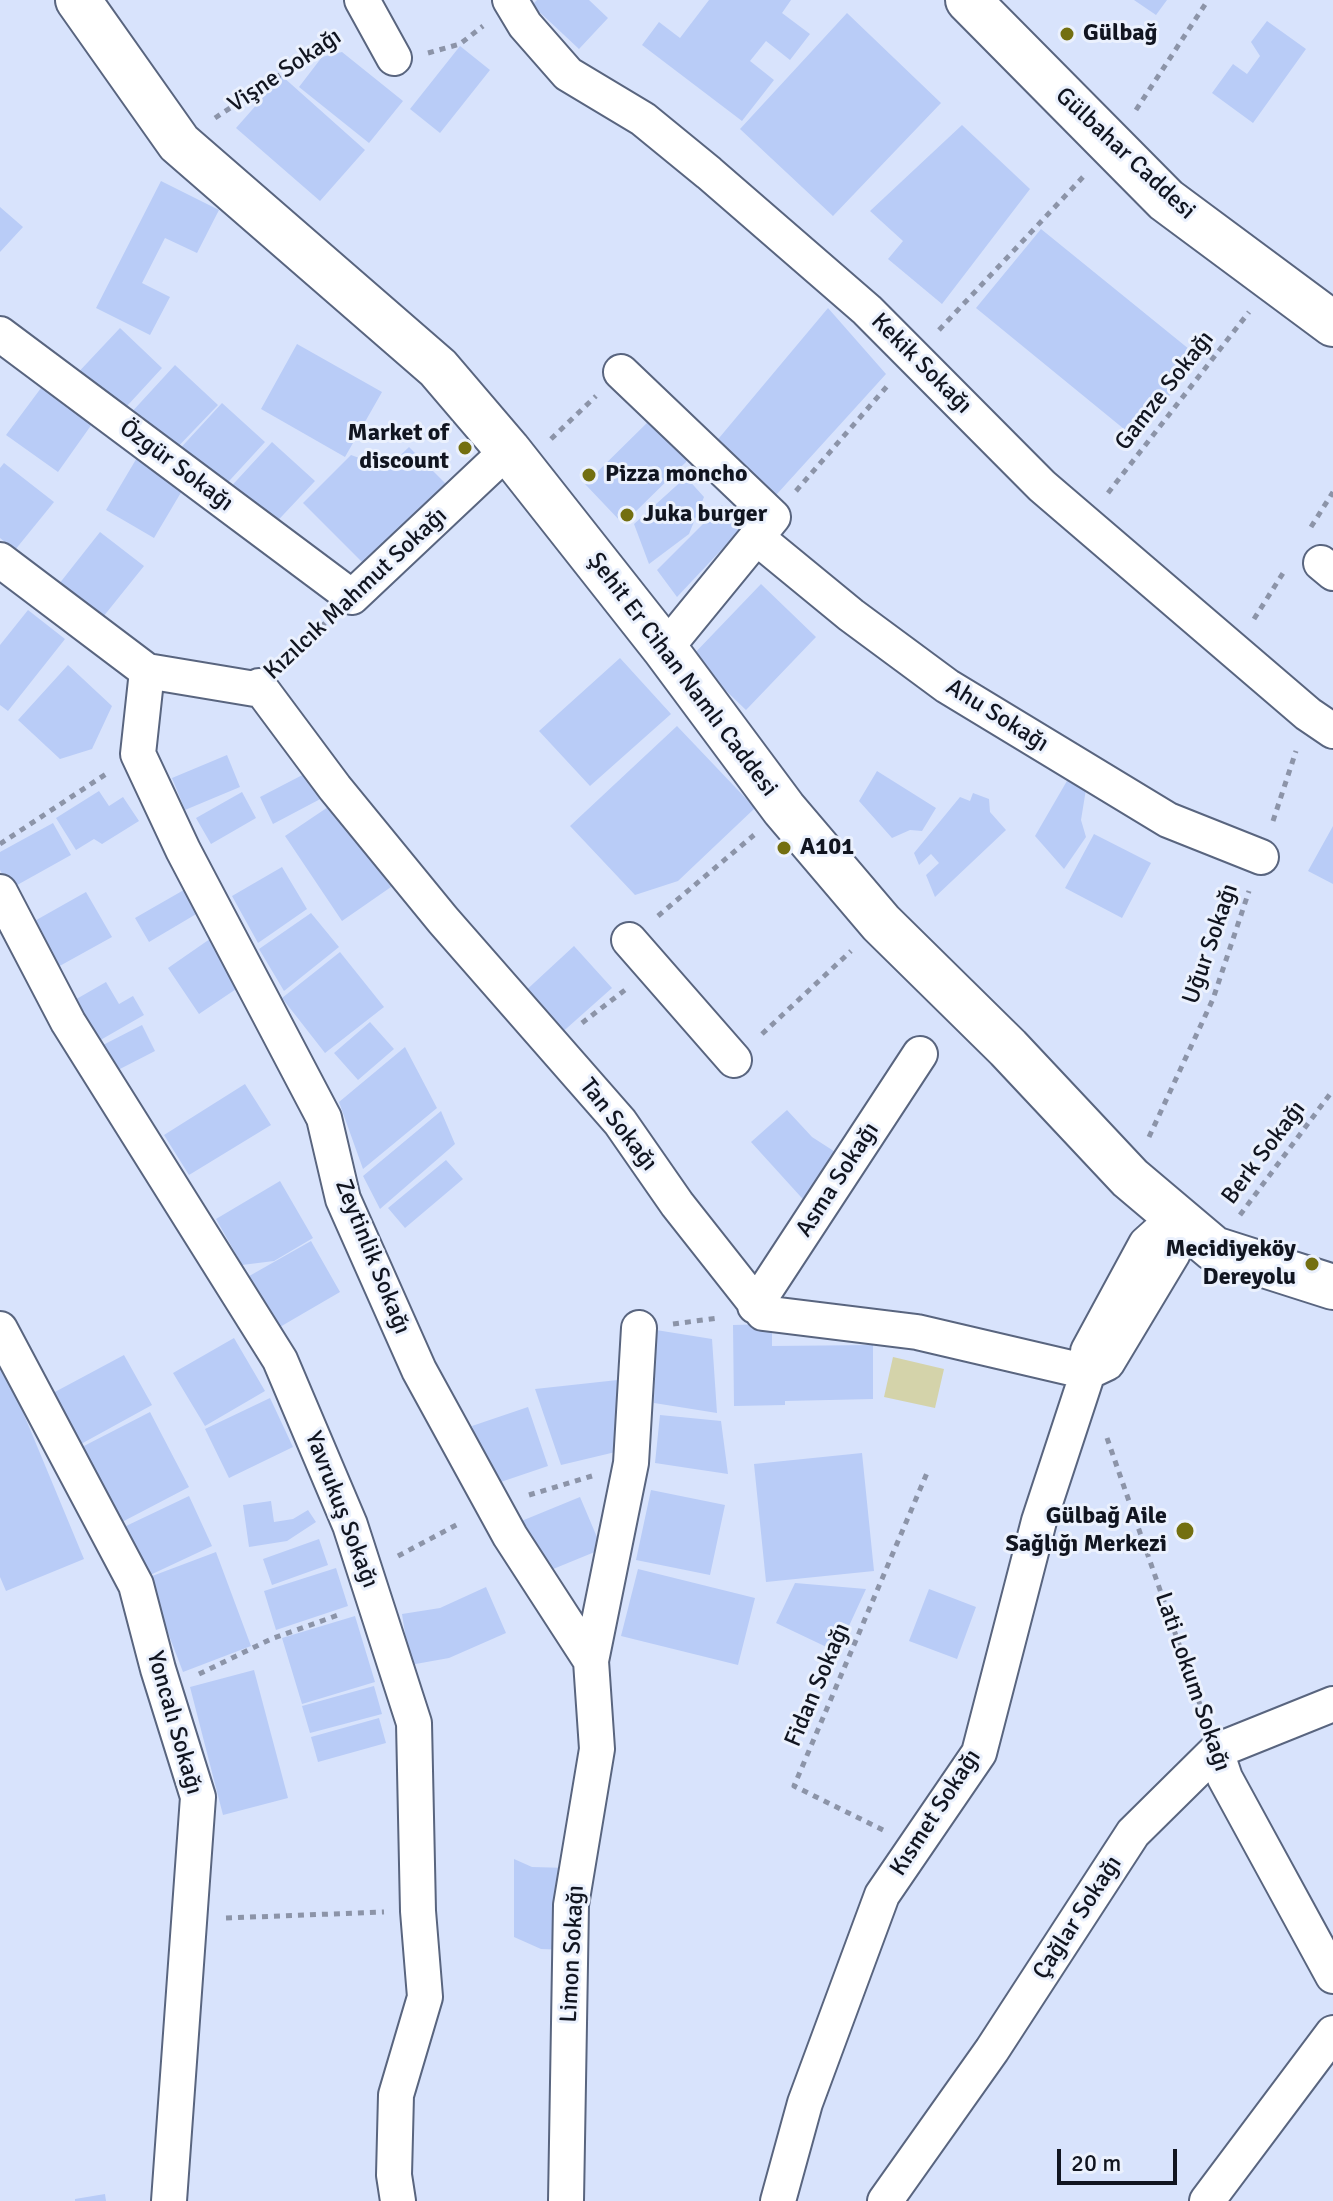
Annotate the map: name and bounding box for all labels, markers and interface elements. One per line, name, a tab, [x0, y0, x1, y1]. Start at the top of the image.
place label: Gülbağ	[1083, 20, 1157, 48]
street label: Vişne Sokağı	[223, 23, 347, 119]
marker: Gülbağ	[1058, 25, 1076, 43]
street label: Gülbahar Caddesi	[1049, 82, 1201, 226]
street label: Kekik Sokağı	[865, 308, 977, 420]
street label: Gamze Sokağı	[1109, 326, 1221, 456]
street label: Özgür Sokağı	[113, 414, 239, 518]
place label: Market of discount	[348, 420, 449, 476]
marker: Market of discount	[456, 439, 474, 457]
place label: Pizza moncho	[605, 461, 747, 489]
marker: Pizza moncho	[580, 466, 598, 484]
place label: Juka burger	[643, 501, 767, 529]
street label: Kızılcık Mahmut Sokağı	[258, 502, 454, 686]
marker: Juka burger	[618, 506, 636, 524]
street label: Şehit Er Cihan Namlı Caddesi	[581, 547, 783, 803]
street label: Ahu Sokağı	[941, 673, 1053, 759]
place label: A101	[800, 834, 854, 862]
marker: A101	[775, 839, 793, 857]
street label: Uğur Sokağı	[1177, 880, 1245, 1008]
street label: Tan Sokağı	[573, 1073, 663, 1177]
street label: Berk Sokağı	[1216, 1096, 1312, 1210]
street label: Asma Sokağı	[790, 1117, 886, 1243]
street label: Zeytinlik Sokağı	[328, 1176, 416, 1338]
place label: Mecidiyeköy Dereyolu	[1165, 1236, 1296, 1292]
marker: Mecidiyeköy Dereyolu	[1303, 1255, 1321, 1273]
street label: Yavrukuş Sokağı	[298, 1428, 384, 1592]
place label: Gülbağ Aile Sağlığı Merkezi	[1005, 1503, 1167, 1559]
marker: Gülbağ Aile Sağlığı Merkezi	[1174, 1520, 1196, 1542]
street label: Lati Lokum Sokağı	[1148, 1589, 1236, 1775]
street label: Fidan Sokağı	[779, 1619, 857, 1751]
street label: Yoncalı Sokağı	[140, 1648, 208, 1798]
street label: Kısmet Sokağı	[884, 1744, 988, 1882]
street label: Çağlar Sokağı	[1027, 1851, 1129, 1985]
street label: Limon Sokağı	[555, 1885, 591, 2023]
scale bar	[1061, 2133, 1181, 2183]
text: 20 m	[1071, 2148, 1121, 2178]

